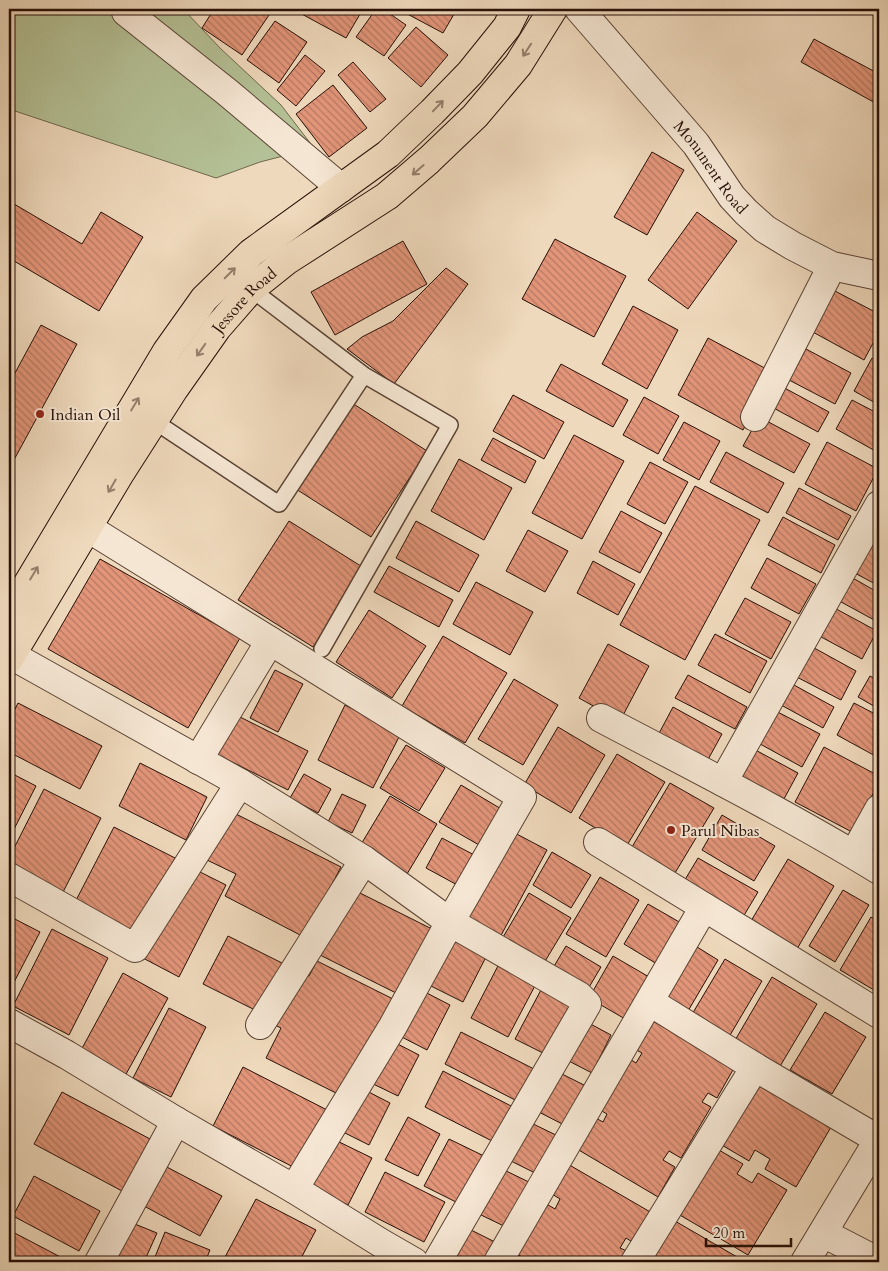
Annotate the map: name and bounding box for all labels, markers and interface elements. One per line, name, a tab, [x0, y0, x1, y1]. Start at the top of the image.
one-way arrow	[522, 43, 532, 57]
one-way arrow	[432, 99, 444, 112]
street label: Monunent Road	[668, 116, 753, 219]
one-way arrow	[412, 164, 425, 175]
street label: Jessore Road	[206, 262, 282, 339]
one-way arrow	[224, 267, 236, 279]
one-way arrow	[196, 343, 206, 357]
one-way arrow	[131, 397, 141, 411]
place label: Indian Oil	[50, 404, 120, 426]
marker: Indian Oil	[34, 408, 46, 420]
one-way arrow	[107, 479, 117, 494]
one-way arrow	[29, 567, 39, 581]
place label: Parul Nibas	[681, 820, 759, 842]
marker: Parul Nibas	[665, 824, 677, 836]
scale bar	[706, 1216, 790, 1248]
text: 20 m	[713, 1223, 745, 1243]

